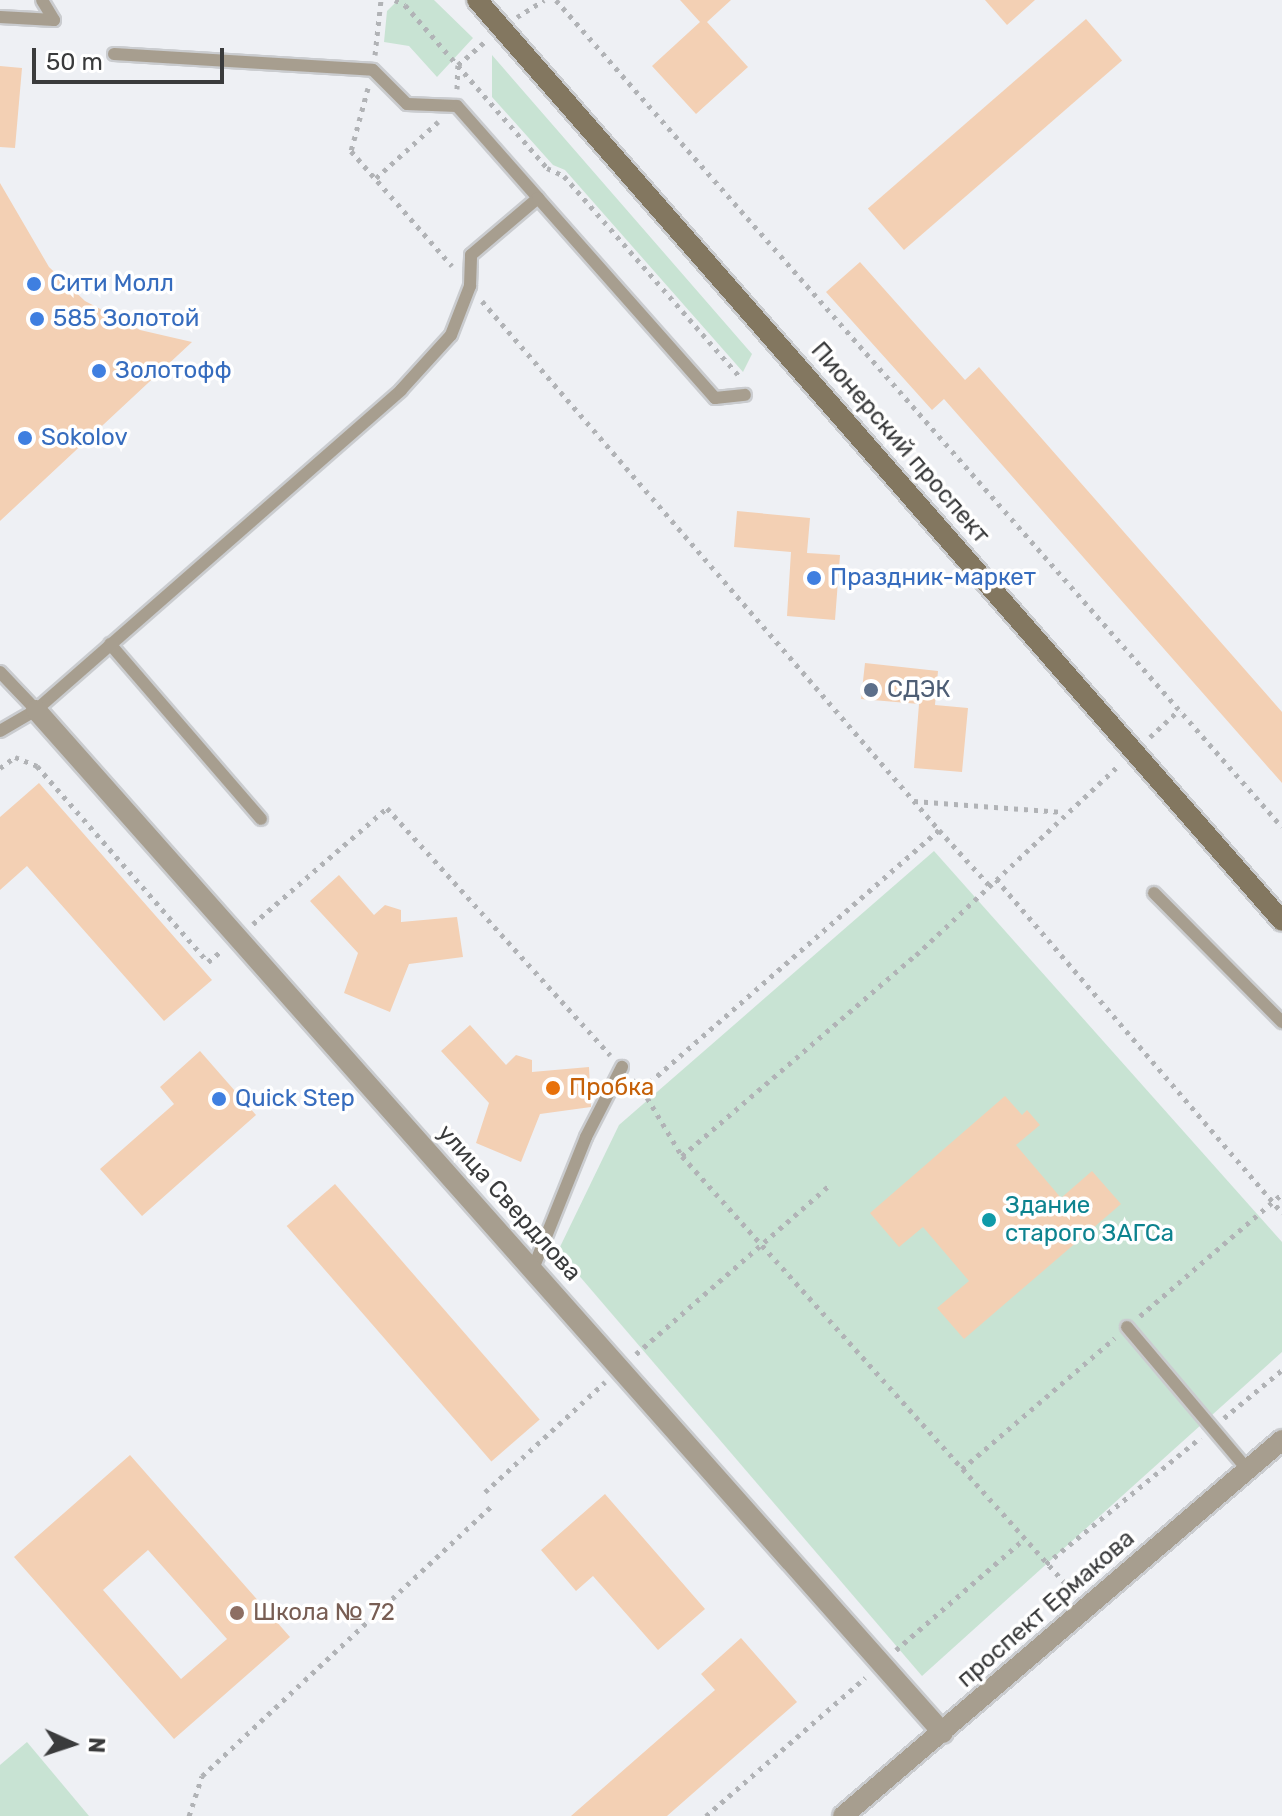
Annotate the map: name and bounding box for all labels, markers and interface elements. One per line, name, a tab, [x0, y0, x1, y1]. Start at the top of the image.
scale bar	[36, 32, 228, 82]
text: 50 m	[46, 48, 103, 76]
place label: Сити Молл	[50, 270, 174, 298]
marker: Сити Молл	[25, 275, 43, 293]
place label: 585 Золотой	[53, 305, 199, 333]
marker: 585 Золотой	[28, 310, 46, 328]
street label: Пионерский проспект	[805, 336, 995, 550]
place label: Золотофф	[115, 357, 232, 385]
marker: Золотофф	[90, 362, 108, 380]
place label: Sokolov	[41, 424, 128, 452]
marker: Sokolov	[16, 429, 34, 447]
place label: Праздник-маркет	[830, 564, 1036, 592]
marker: Праздник-маркет	[805, 569, 823, 587]
place label: СДЭК	[887, 676, 951, 704]
marker: СДЭК	[862, 681, 880, 699]
place label: Пробка	[569, 1074, 654, 1102]
marker: Пробка	[544, 1079, 562, 1097]
place label: Quick Step	[235, 1085, 355, 1113]
marker: Quick Step	[210, 1090, 228, 1108]
street label: улица Свердлова	[431, 1119, 587, 1287]
place label: Здание старого ЗАГСа	[1005, 1192, 1174, 1248]
marker: Здание старого ЗАГСа	[980, 1211, 998, 1229]
street label: проспект Ермакова	[951, 1524, 1141, 1694]
place label: Школа № 72	[253, 1599, 395, 1627]
marker: Школа № 72	[228, 1604, 246, 1622]
north arrow	[32, 1704, 112, 1784]
text: N	[83, 1737, 110, 1754]

